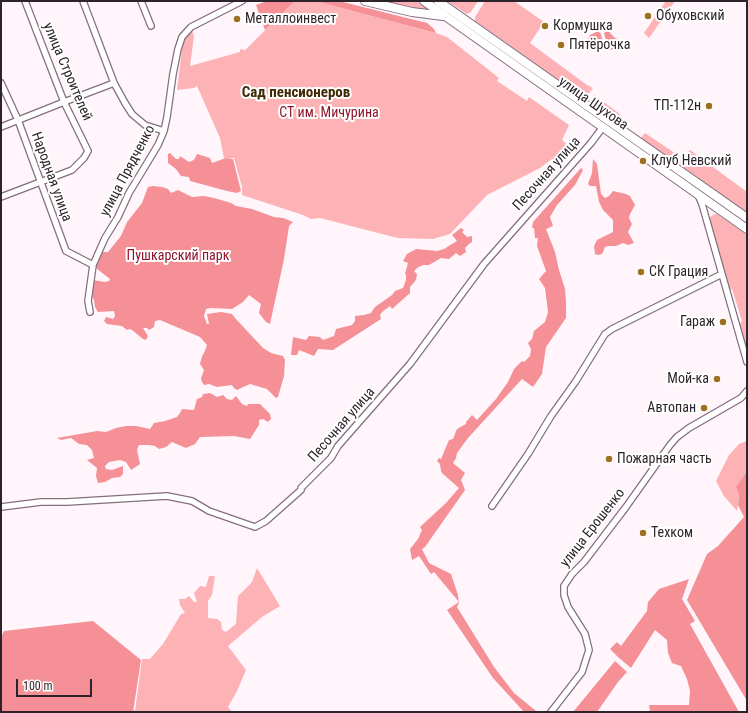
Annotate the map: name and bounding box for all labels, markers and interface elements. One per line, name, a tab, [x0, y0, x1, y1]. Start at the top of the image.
place label: Обуховский	[656, 8, 725, 24]
place label: Металлоинвест	[245, 11, 336, 27]
marker: Обуховский	[643, 11, 653, 21]
marker: Металлоинвест	[232, 14, 242, 24]
place label: Кормушка	[553, 18, 613, 34]
street label: улица Строителей	[39, 20, 95, 124]
marker: Кормушка	[540, 21, 550, 31]
place label: Пятёрочка	[569, 37, 630, 53]
marker: Пятёрочка	[556, 40, 566, 50]
street label: улица Шухова	[555, 74, 631, 134]
district label: Сад пенсионеров	[242, 84, 350, 102]
place label: ТП-112н	[654, 98, 701, 114]
marker: ТП-112н	[704, 101, 714, 111]
park label: СТ им. Мичурина	[279, 105, 379, 121]
street label: улица Прядченко	[97, 123, 159, 219]
street label: Народная улица	[27, 130, 75, 224]
street label: Песочная улица	[510, 134, 584, 214]
place label: Клуб Невский	[651, 153, 732, 169]
marker: Клуб Невский	[638, 156, 648, 166]
park label: Пушкарский парк	[127, 248, 229, 264]
place label: СК Грация	[649, 264, 708, 280]
marker: СК Грация	[636, 267, 646, 277]
place label: Гараж	[680, 314, 715, 330]
marker: Гараж	[718, 317, 728, 327]
place label: Мой-ка	[667, 371, 709, 387]
marker: Мой-ка	[712, 374, 722, 384]
street label: Песочная улица	[305, 384, 379, 466]
place label: Автопан	[647, 400, 696, 416]
marker: Автопан	[699, 403, 709, 413]
place label: Пожарная часть	[617, 451, 712, 467]
marker: Пожарная часть	[604, 454, 614, 464]
street label: улица Ерошенко	[557, 485, 629, 571]
place label: Техком	[651, 525, 693, 541]
marker: Техком	[638, 528, 648, 538]
scale bar	[18, 671, 94, 697]
text: 100 m	[23, 679, 53, 693]

